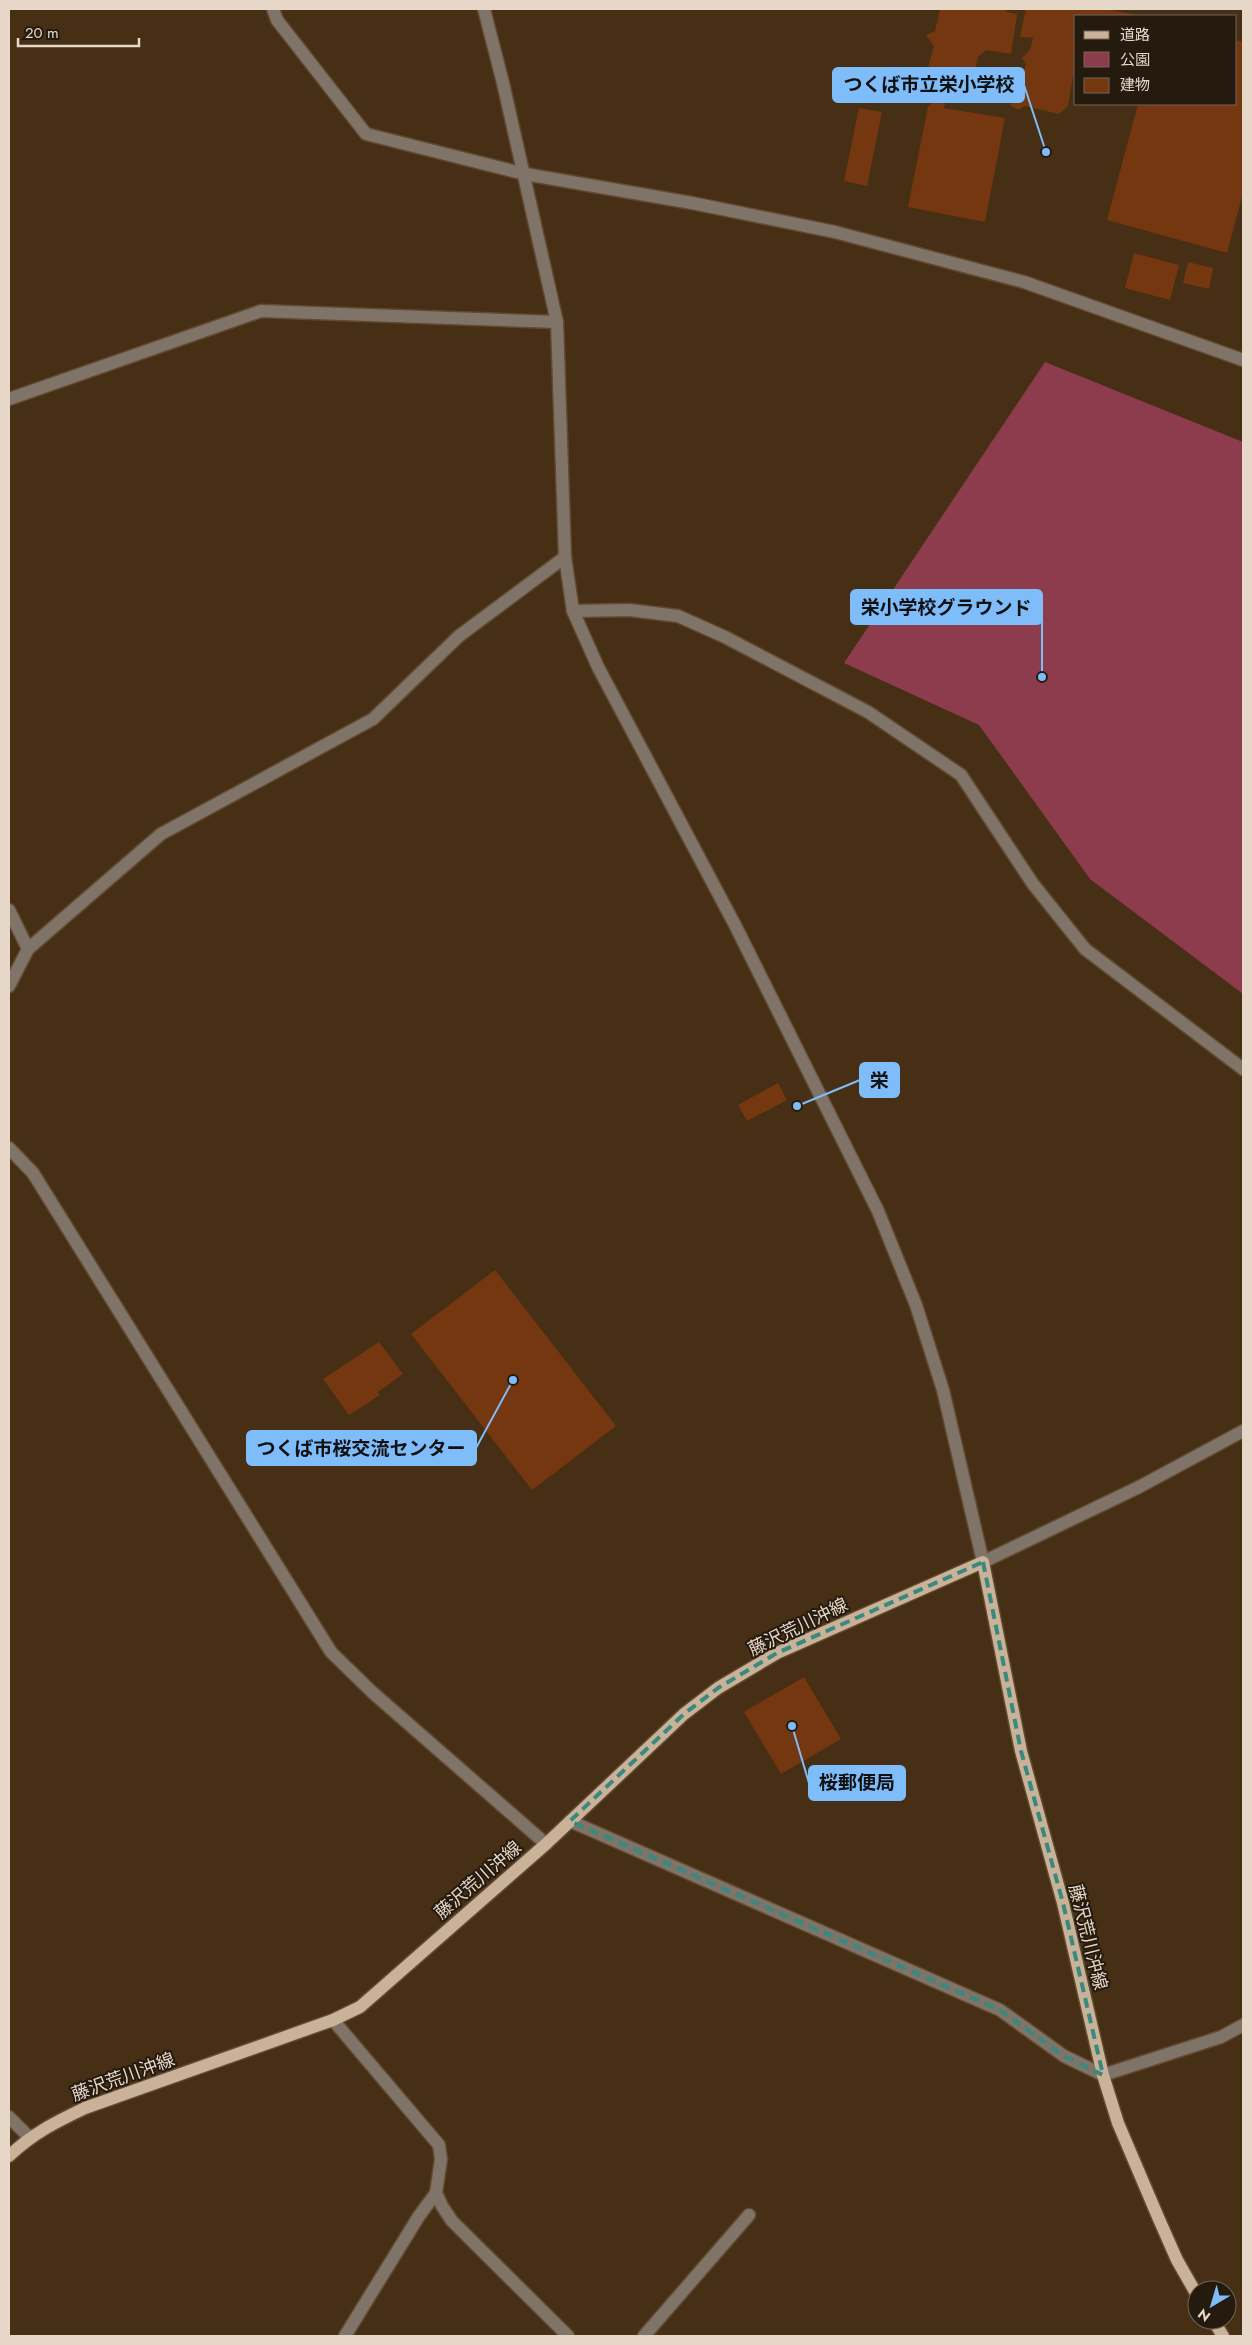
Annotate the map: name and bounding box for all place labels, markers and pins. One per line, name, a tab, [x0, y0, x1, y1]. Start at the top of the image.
callout: つくば市立栄小学校	[833, 68, 1024, 102]
callout: 栄小学校グラウンド	[851, 590, 1042, 624]
callout: 栄	[860, 1063, 899, 1097]
callout: つくば市桜交流センター	[247, 1431, 476, 1465]
callout: 桜郵便局	[809, 1766, 905, 1800]

